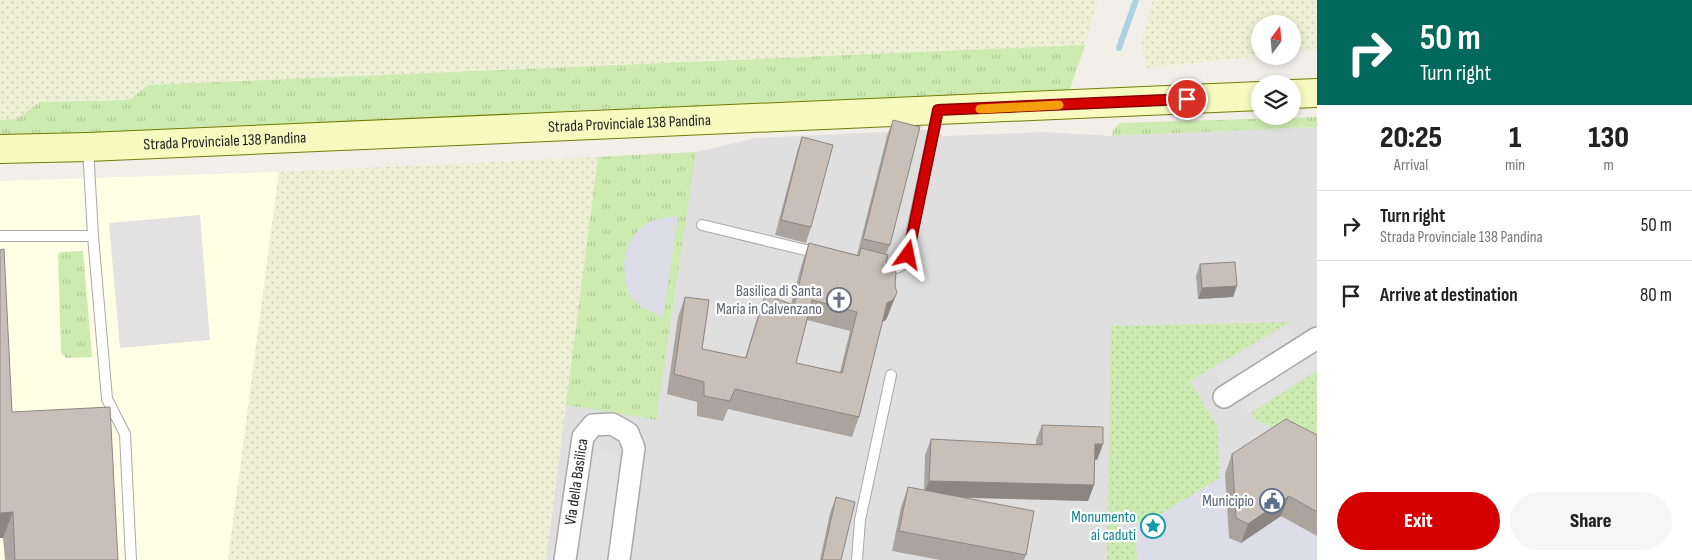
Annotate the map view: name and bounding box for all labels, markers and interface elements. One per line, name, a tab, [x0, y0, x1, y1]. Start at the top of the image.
north arrow	[1251, 15, 1301, 65]
map controls	[1251, 15, 1301, 125]
text: 50 m	[1420, 17, 1481, 60]
icon: right	[1337, 20, 1402, 85]
text: Turn right	[1420, 60, 1491, 87]
button: layers	[1251, 75, 1301, 125]
pin	[1166, 78, 1208, 120]
icon: arrive	[1173, 85, 1201, 113]
street label: Strada Provinciale 138 Pandina	[548, 110, 711, 136]
text: 20:25	[1380, 120, 1442, 156]
text: 1	[1509, 120, 1521, 156]
text: 130	[1588, 120, 1629, 156]
street label: Strada Provinciale 138 Pandina	[143, 128, 307, 154]
text: Arrival	[1394, 156, 1428, 175]
text: min	[1505, 156, 1525, 175]
text: m	[1603, 156, 1614, 175]
text: Turn right	[1380, 205, 1445, 228]
icon: right	[1337, 212, 1365, 240]
text: 50 m	[1641, 214, 1672, 237]
position arrow	[881, 228, 933, 280]
text: Strada Provinciale 138 Pandina	[1380, 228, 1543, 247]
place label: Basilica di Santa Maria in Calvenzano	[716, 282, 822, 319]
icon: arrive	[1337, 282, 1365, 310]
text: Arrive at destination	[1380, 284, 1518, 307]
text: 80 m	[1640, 284, 1672, 307]
church icon: Basilica di Santa Maria in Calvenzano	[826, 287, 852, 313]
street label: Via della Basilica	[561, 437, 592, 526]
public building icon: Municipio	[1259, 488, 1285, 514]
place label: Municipio	[1202, 492, 1254, 511]
button: Exit	[1337, 492, 1500, 550]
button: Share	[1510, 492, 1672, 550]
place label: Monumento ai caduti	[1071, 508, 1136, 545]
place icon: Monumento ai caduti	[1140, 513, 1166, 539]

